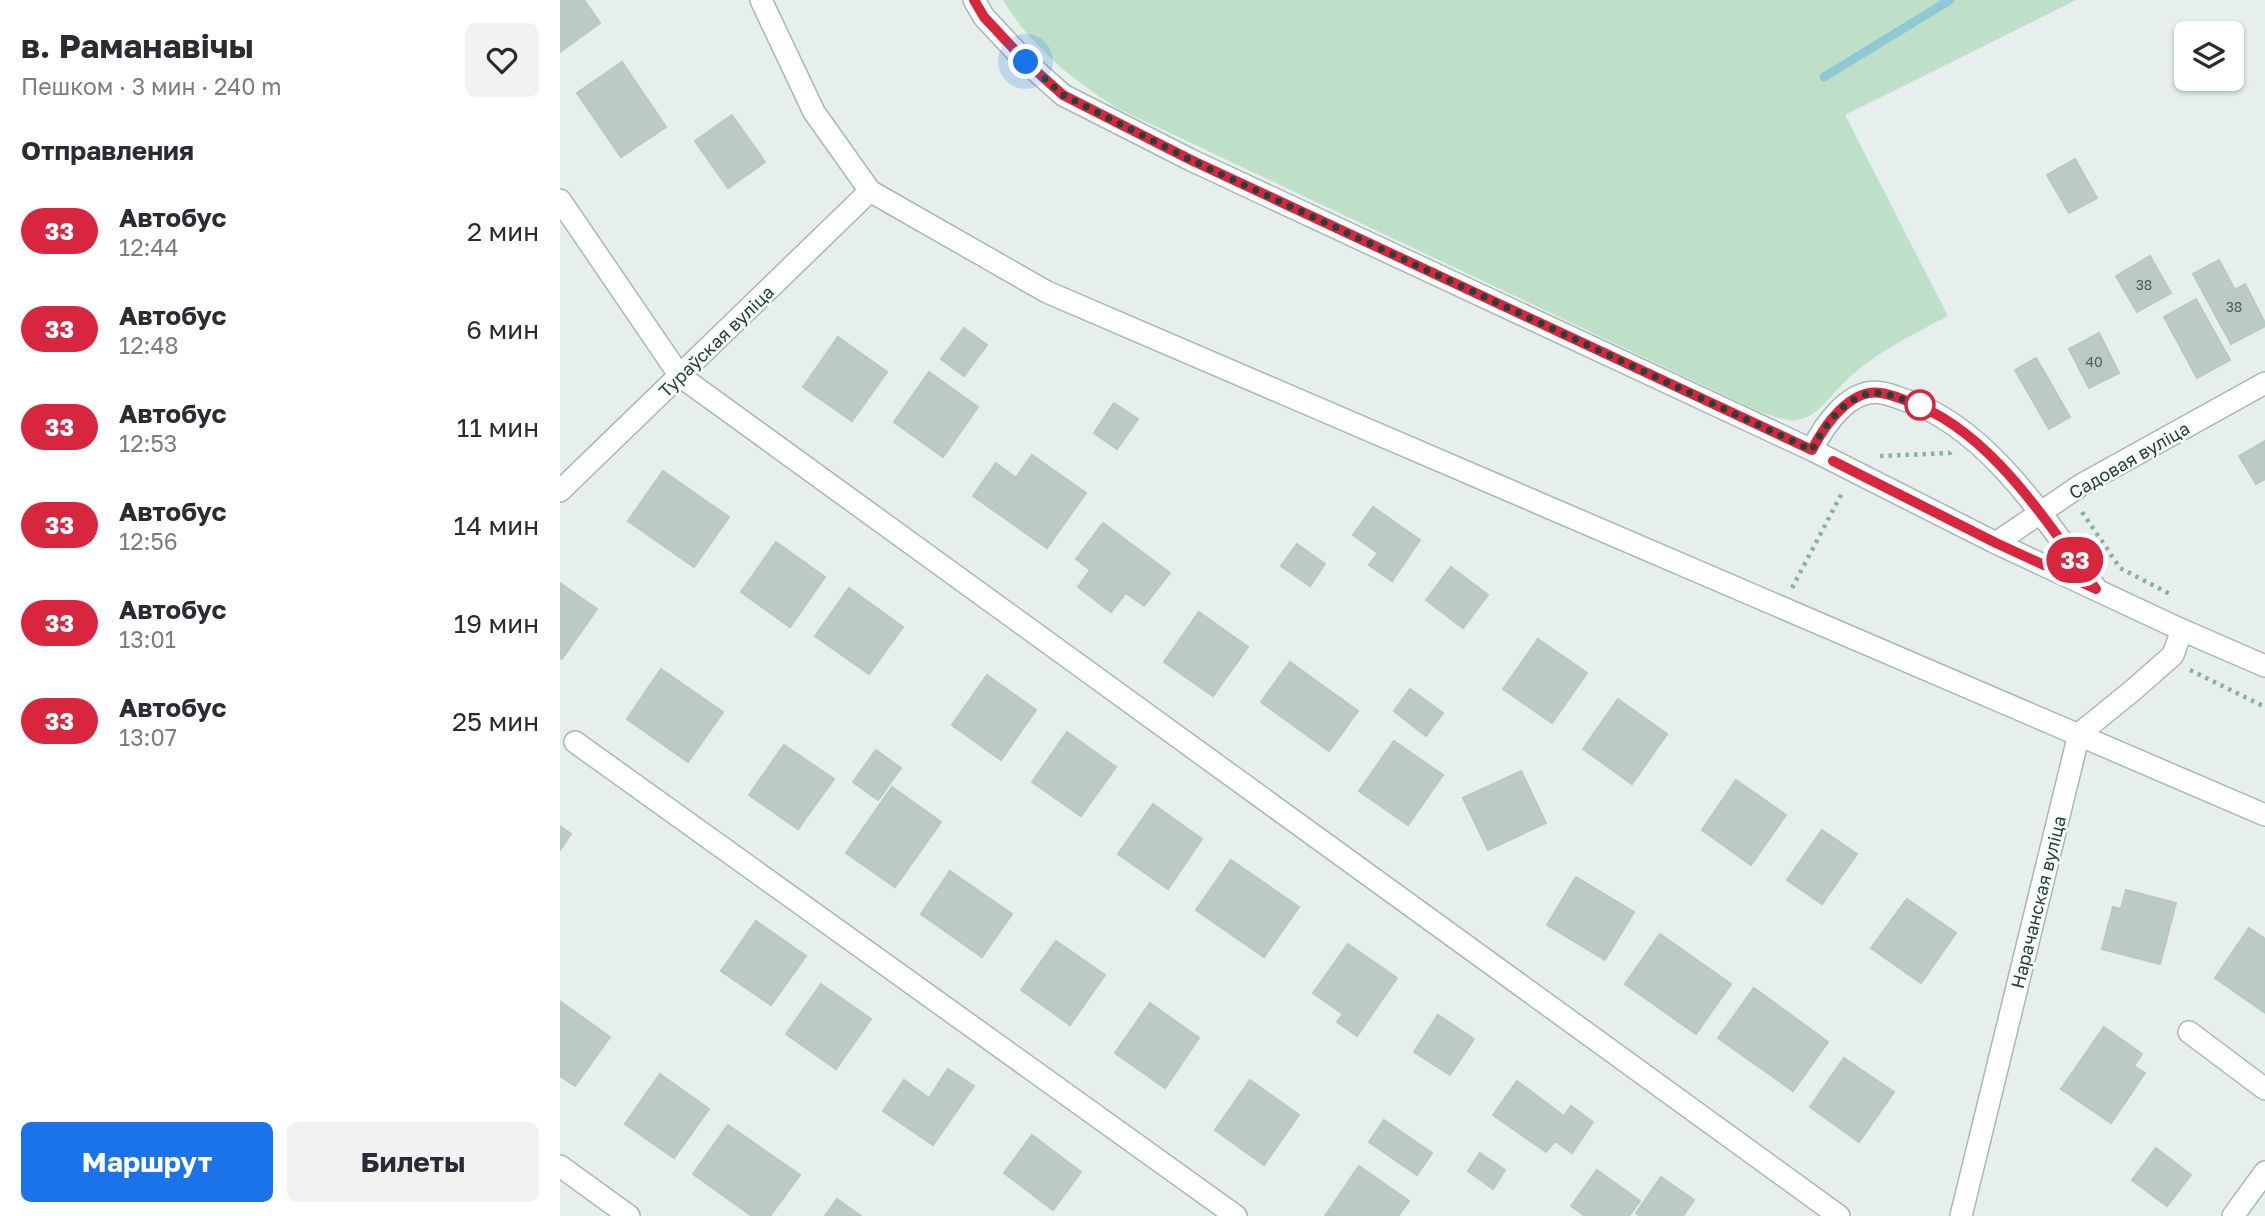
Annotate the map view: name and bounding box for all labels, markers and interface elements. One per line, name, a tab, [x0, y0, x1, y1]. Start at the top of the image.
map controls	[2174, 21, 2244, 91]
button: layers	[2174, 21, 2244, 91]
button: heart	[465, 23, 539, 97]
text: в. Раманавічы	[21, 26, 254, 65]
your location	[1008, 44, 1043, 79]
text: Пешком · 3 мин · 240 m	[21, 72, 282, 100]
text: Отправления	[21, 135, 194, 166]
text: Автобус	[119, 202, 226, 233]
text: 33	[45, 216, 74, 245]
text: 2 мин	[467, 216, 539, 247]
text: 12:44	[119, 233, 178, 261]
house number: 38	[2136, 276, 2152, 293]
street label: Тураўская вуліца	[654, 280, 778, 402]
house number: 38	[2226, 298, 2242, 315]
text: Автобус	[119, 300, 226, 331]
text: 33	[45, 314, 74, 343]
text: 6 мин	[466, 314, 539, 345]
text: 12:48	[119, 331, 178, 359]
house number: 40	[2085, 353, 2103, 370]
unlabelled marker	[1905, 390, 1935, 420]
text: Автобус	[119, 398, 226, 429]
text: 33	[45, 412, 74, 441]
text: 11 мин	[457, 412, 539, 443]
street label: Садовая вуліца	[2065, 417, 2193, 503]
text: 12:53	[119, 429, 177, 457]
text: Автобус	[119, 496, 226, 527]
text: 33	[45, 510, 74, 539]
text: 14 мин	[454, 510, 539, 541]
text: 12:56	[119, 527, 178, 555]
line badge: 33	[2044, 537, 2106, 583]
text: 33	[2060, 545, 2090, 574]
text: Автобус	[119, 594, 226, 625]
text: 33	[45, 608, 74, 637]
text: 19 мин	[454, 608, 539, 639]
text: 13:01	[119, 625, 176, 653]
text: Автобус	[119, 692, 226, 723]
text: 33	[45, 706, 74, 735]
text: 25 мин	[452, 706, 539, 737]
text: 13:07	[119, 723, 177, 751]
street label: Нарачанская вуліца	[2006, 813, 2070, 991]
button: Маршрут	[21, 1122, 273, 1202]
button: Билеты	[287, 1122, 539, 1202]

